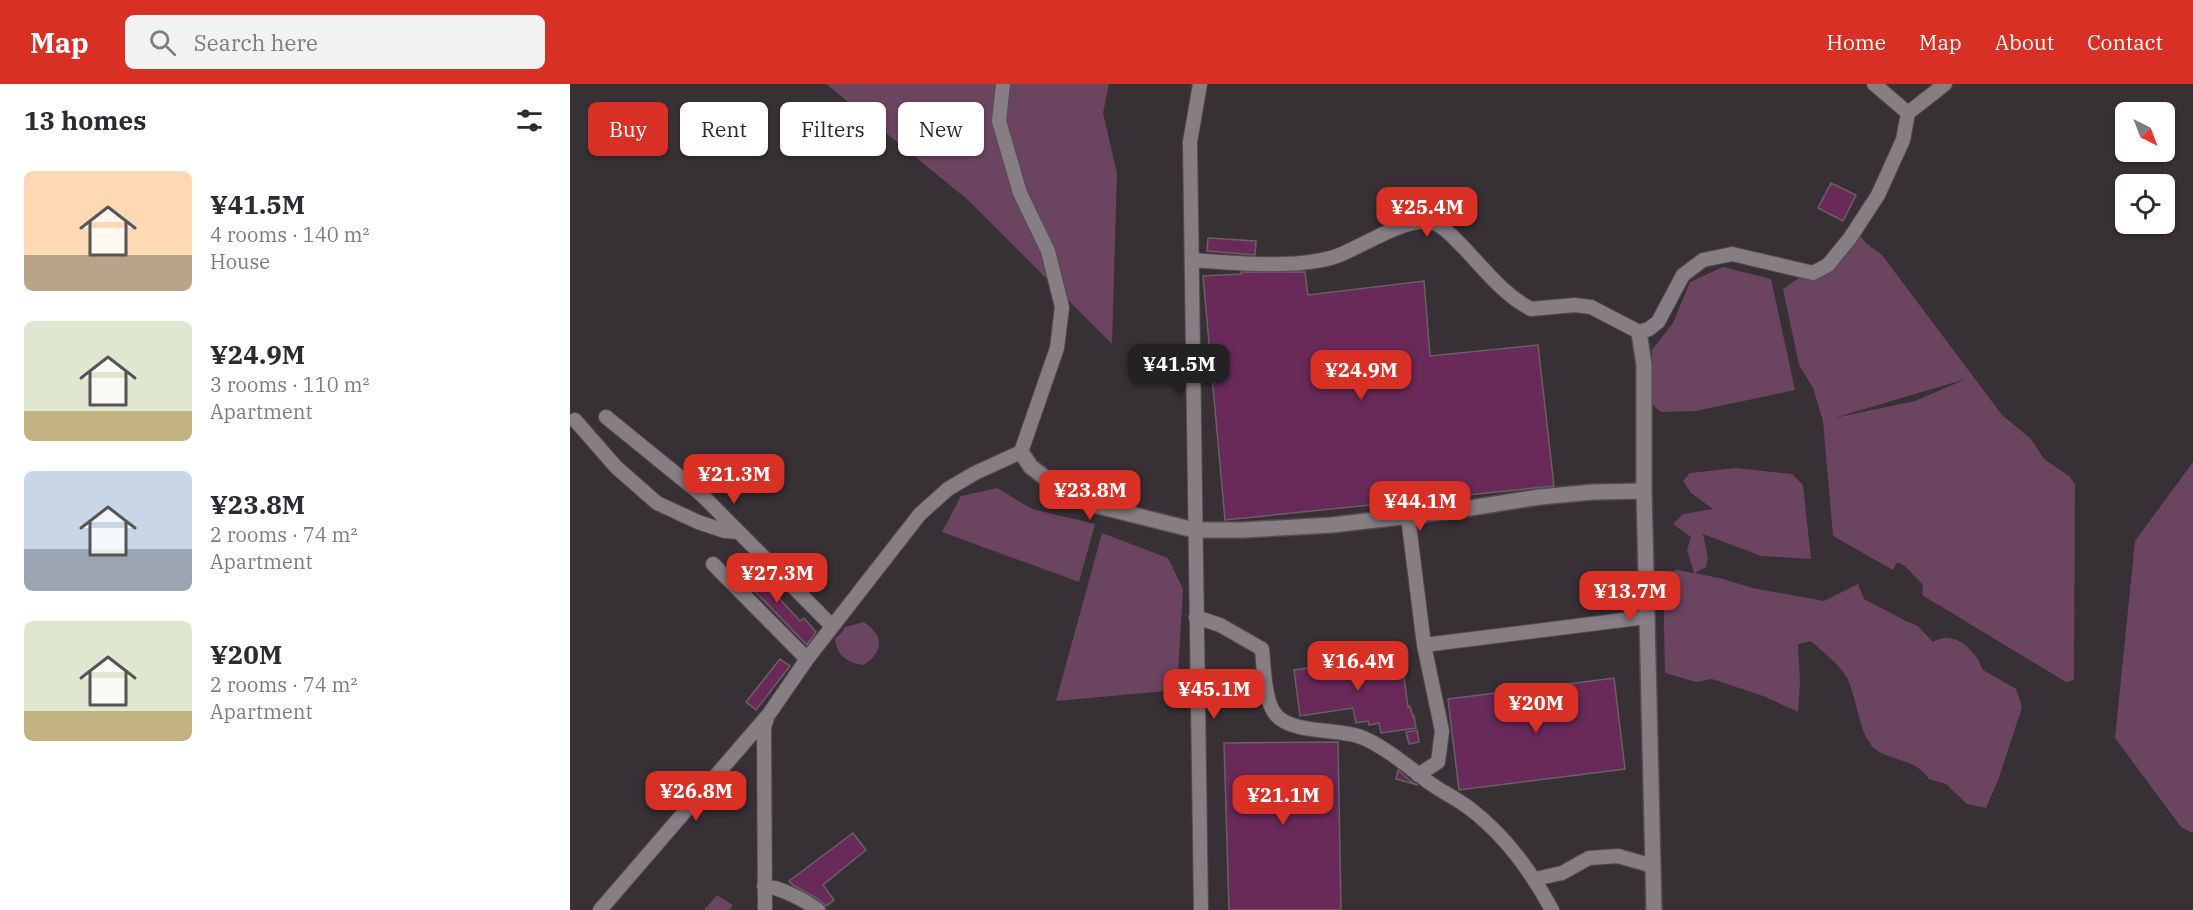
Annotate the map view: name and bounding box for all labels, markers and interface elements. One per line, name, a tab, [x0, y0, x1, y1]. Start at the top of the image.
search box	[125, 15, 545, 69]
text: Map	[30, 24, 89, 61]
icon: search	[146, 26, 179, 59]
text: Search here	[194, 28, 318, 57]
text: Home	[1826, 28, 1886, 56]
text: Map	[1919, 28, 1962, 56]
text: About	[1995, 28, 2054, 56]
text: Contact	[2087, 28, 2163, 56]
chip: Buy	[588, 102, 668, 156]
chip: Rent	[680, 102, 768, 156]
chip: Filters	[780, 102, 886, 156]
chip: New	[898, 102, 984, 156]
north arrow	[2115, 102, 2175, 162]
map controls	[2115, 102, 2175, 234]
text: 13 homes	[24, 103, 146, 137]
icon: filters	[513, 104, 546, 137]
button: locate	[2115, 174, 2175, 234]
text: ¥41.5M	[210, 187, 305, 221]
pin: ¥25.4M	[1378, 187, 1476, 238]
text: ¥25.4M	[1390, 193, 1464, 220]
icon: home	[72, 195, 144, 267]
text: 4 rooms · 140 m²	[210, 221, 369, 248]
text: House	[210, 248, 270, 275]
text: ¥24.9M	[210, 337, 305, 371]
pin: ¥41.5M	[1130, 344, 1228, 395]
icon: home	[72, 345, 144, 417]
text: ¥41.5M	[1142, 350, 1216, 377]
pin: ¥24.9M	[1312, 350, 1410, 401]
text: ¥24.9M	[1324, 356, 1398, 383]
text: 3 rooms · 110 m²	[210, 371, 369, 398]
text: Apartment	[210, 398, 313, 425]
pin: ¥21.3M	[685, 454, 783, 505]
text: ¥21.3M	[697, 460, 771, 487]
pin: ¥23.8M	[1041, 470, 1139, 521]
text: ¥23.8M	[1053, 476, 1127, 503]
pin: ¥44.1M	[1371, 481, 1469, 532]
text: ¥23.8M	[210, 487, 305, 521]
text: ¥44.1M	[1383, 487, 1457, 514]
icon: home	[72, 495, 144, 567]
text: 2 rooms · 74 m²	[210, 521, 357, 548]
text: Apartment	[210, 548, 313, 575]
pin: ¥27.3M	[728, 553, 826, 604]
text: ¥27.3M	[740, 559, 814, 586]
pin: ¥13.7M	[1581, 571, 1679, 622]
text: ¥13.7M	[1593, 577, 1667, 604]
text: ¥20M	[210, 637, 282, 671]
pin: ¥16.4M	[1309, 641, 1407, 692]
icon: home	[72, 645, 144, 717]
text: ¥16.4M	[1321, 647, 1395, 674]
pin: ¥45.1M	[1165, 669, 1263, 720]
text: 2 rooms · 74 m²	[210, 671, 357, 698]
text: ¥45.1M	[1177, 675, 1251, 702]
pin: ¥20M	[1500, 683, 1572, 734]
text: ¥20M	[1508, 689, 1564, 716]
text: Apartment	[210, 698, 313, 725]
pin: ¥26.8M	[647, 771, 745, 822]
pin: ¥21.1M	[1234, 775, 1332, 826]
text: ¥26.8M	[659, 777, 733, 804]
text: ¥21.1M	[1246, 781, 1320, 808]

